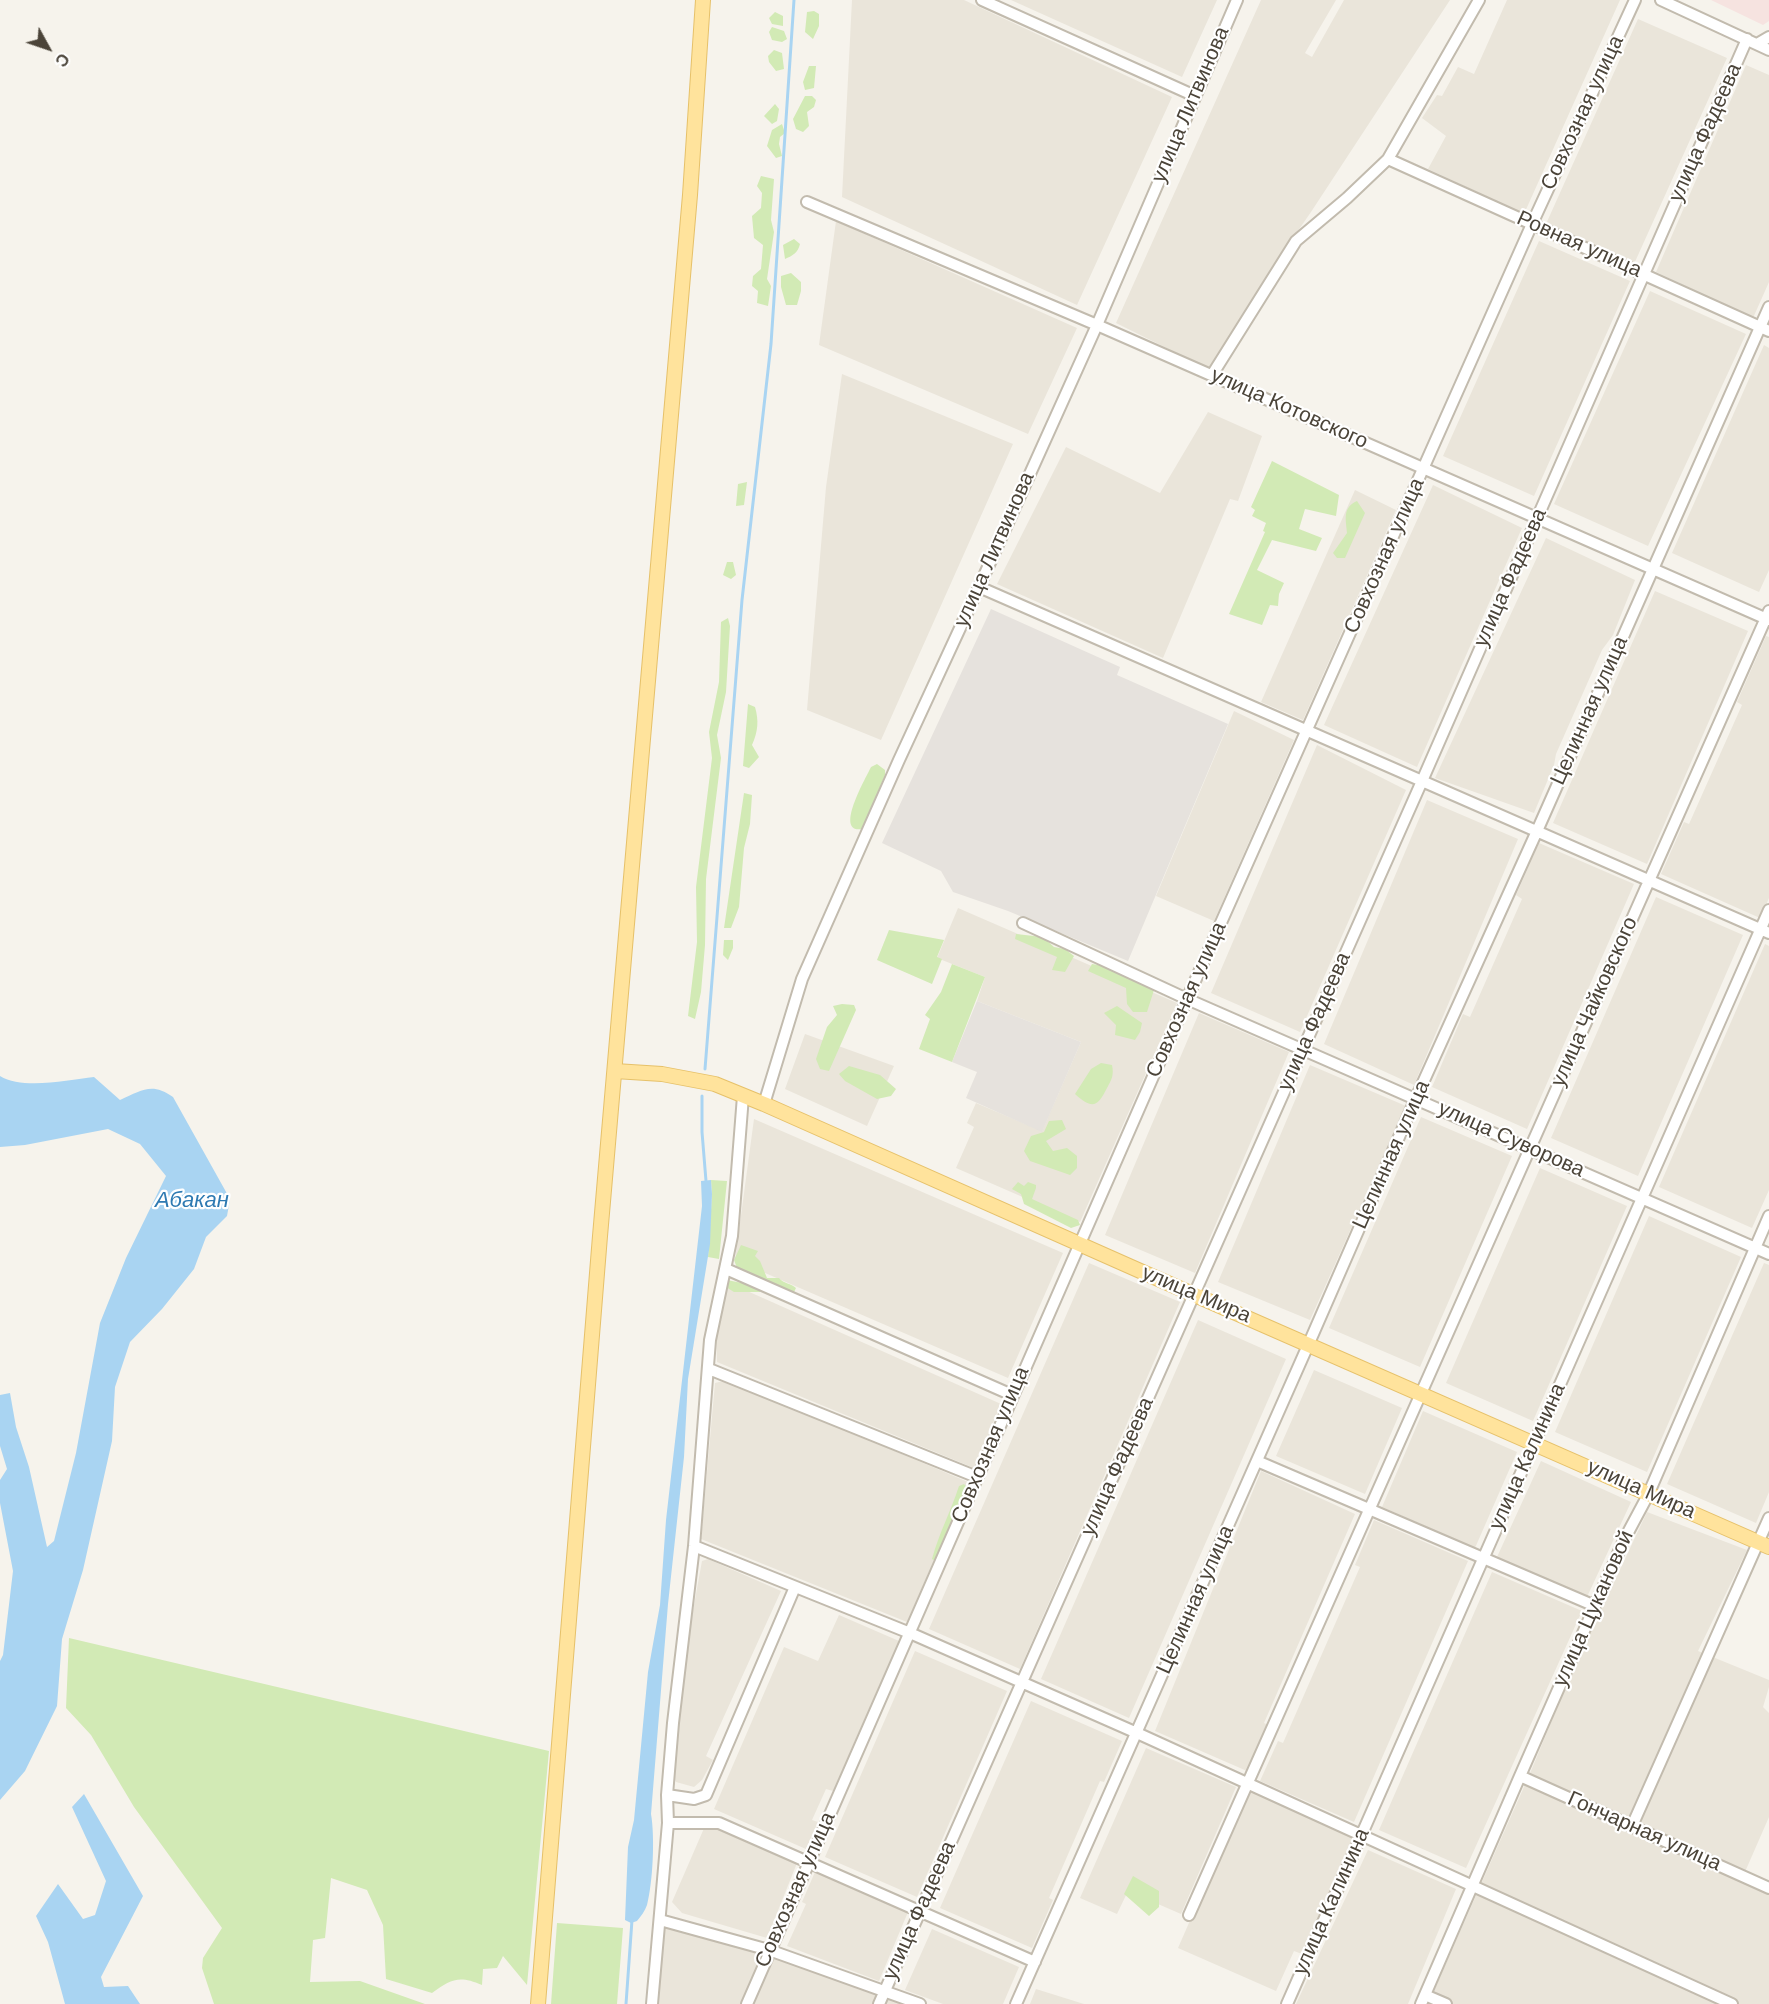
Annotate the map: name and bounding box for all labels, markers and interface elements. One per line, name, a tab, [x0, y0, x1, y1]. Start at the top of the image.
north arrow	[18, 18, 78, 78]
street label: улица Литвинова	[1147, 23, 1235, 187]
street label: Совхозная улица	[1536, 32, 1630, 194]
text: С	[50, 49, 74, 71]
street label: улица Фадеева	[1664, 60, 1748, 206]
street label: Ровная улица	[1513, 206, 1645, 284]
street label: улица Котовского	[1207, 363, 1371, 455]
street label: улица Литвинова	[949, 468, 1041, 632]
street label: Совхозная улица	[1339, 474, 1431, 638]
street label: улица Фадеева	[1469, 505, 1553, 651]
street label: Целинная улица	[1546, 633, 1634, 789]
street label: улица Чайковского	[1546, 913, 1644, 1091]
street label: Совхозная улица	[1141, 918, 1233, 1082]
street label: улица Фадеева	[1273, 949, 1357, 1095]
street label: Целинная улица	[1348, 1077, 1436, 1233]
street label: улица Суворова	[1434, 1096, 1588, 1184]
water label: Абакан	[155, 1188, 229, 1214]
street label: улица Мира	[1138, 1261, 1254, 1329]
street label: Совхозная улица	[947, 1363, 1035, 1527]
street label: улица Калинина	[1484, 1380, 1572, 1534]
street label: улица Фадеева	[1076, 1394, 1160, 1540]
street label: улица Мира	[1583, 1455, 1699, 1525]
street label: Целинная улица	[1152, 1522, 1240, 1678]
street label: улица Цукановой	[1548, 1527, 1640, 1691]
street label: Гончарная улица	[1563, 1787, 1725, 1877]
street label: Совхозная улица	[750, 1808, 842, 1972]
street label: улица Калинина	[1288, 1825, 1376, 1979]
street label: улица Фадеева	[878, 1838, 962, 1984]

